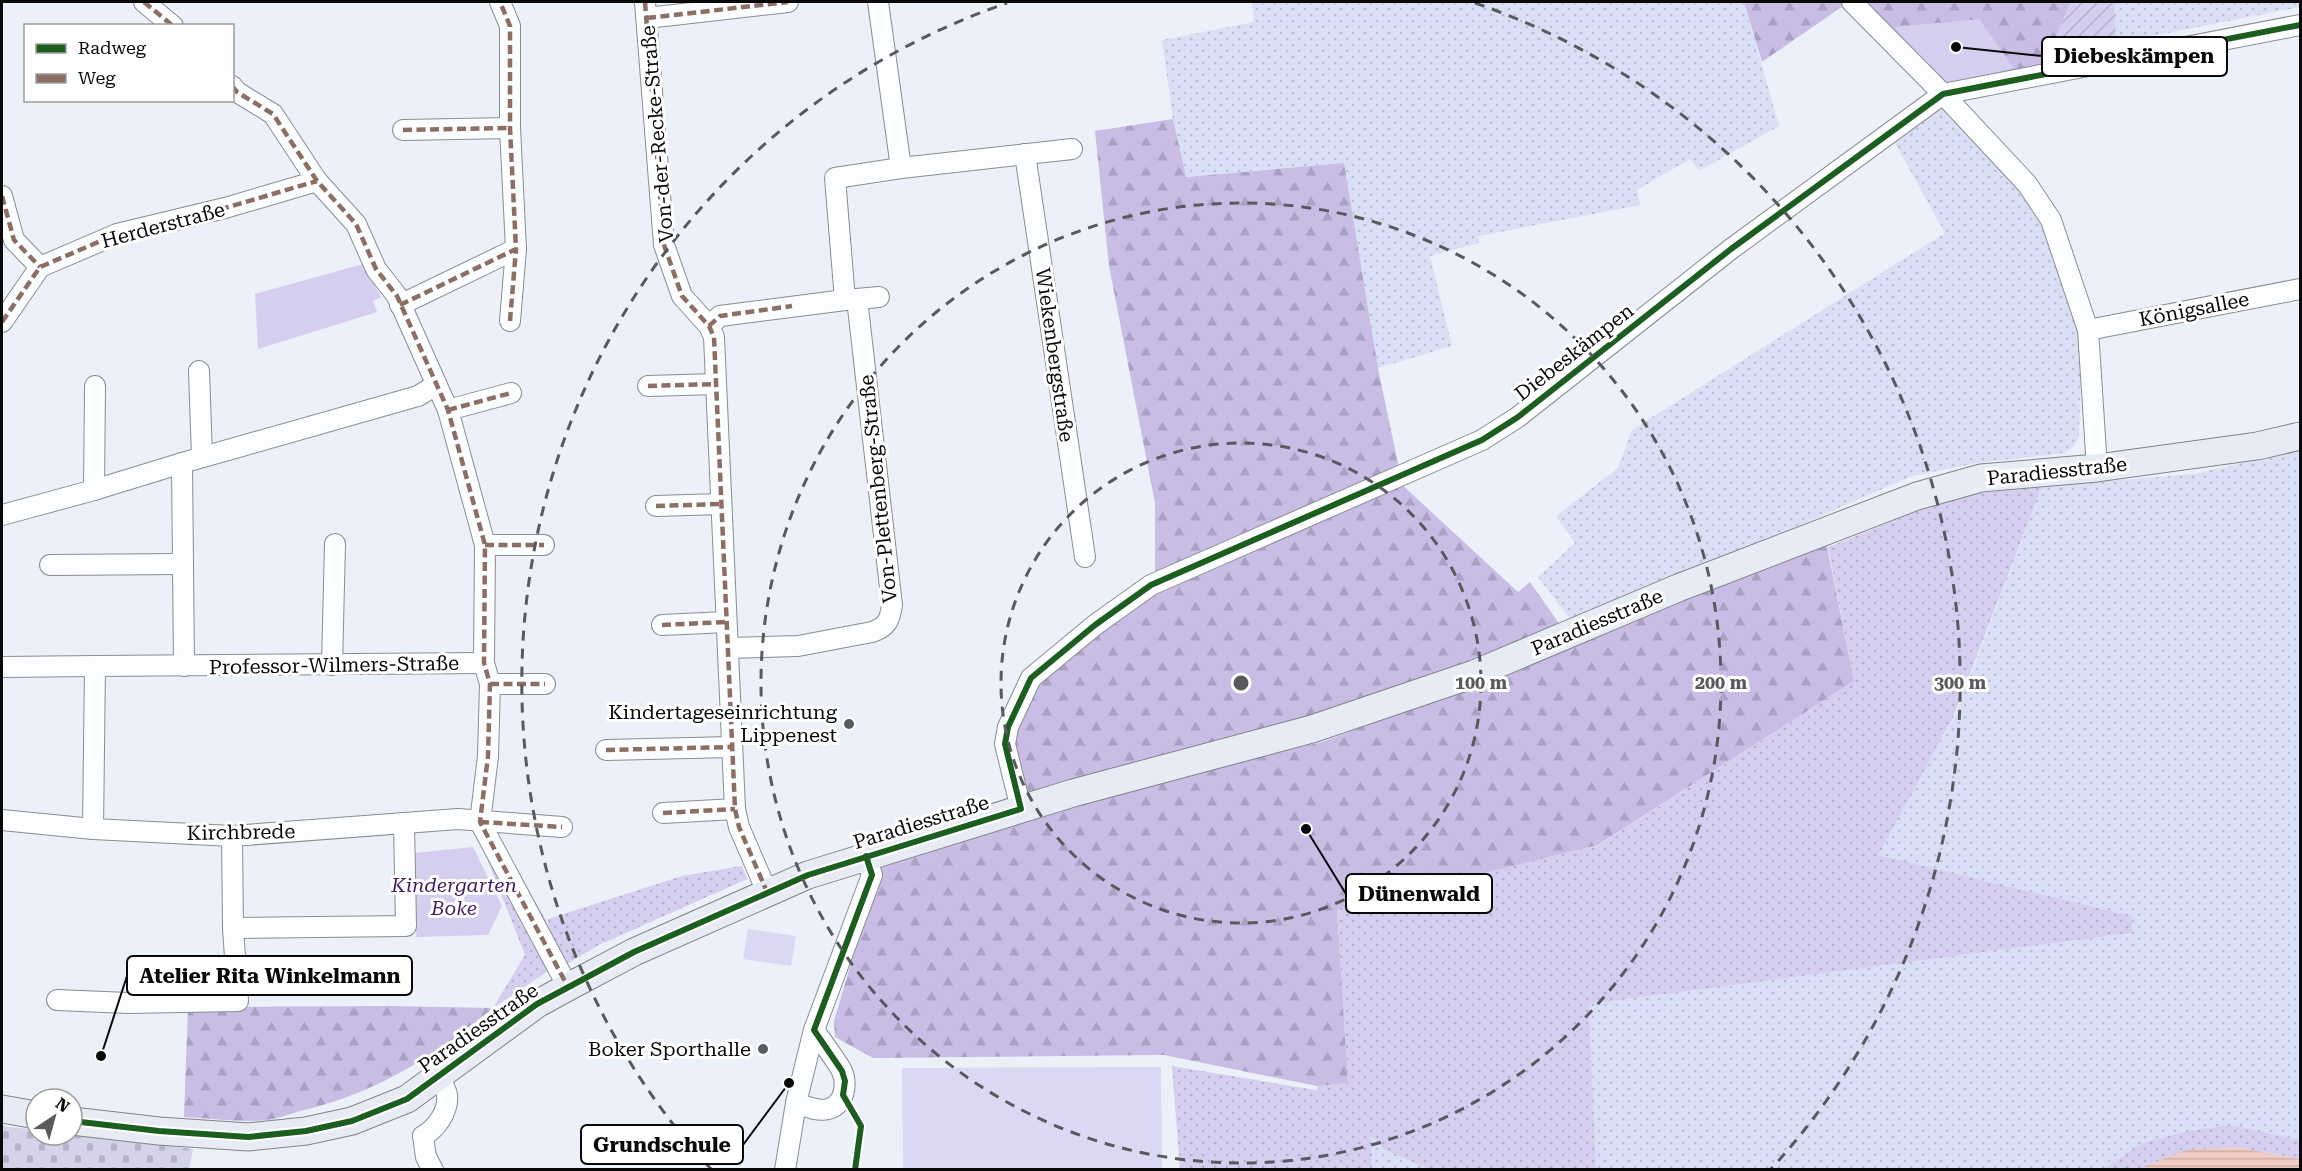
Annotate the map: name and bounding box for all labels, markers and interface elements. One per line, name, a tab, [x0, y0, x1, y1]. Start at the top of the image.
legend	[24, 24, 234, 102]
street label: Von-der-Recke-Straße	[636, 24, 678, 244]
text: Radweg	[78, 37, 147, 58]
callout: Diebeskämpen	[2042, 37, 2227, 76]
text: Diebeskämpen	[2054, 44, 2214, 68]
text: Weg	[78, 67, 116, 88]
street label: Herderstraße	[99, 197, 227, 253]
street label: Wiekenbergstraße	[1031, 266, 1079, 444]
street label: Königsallee	[2137, 287, 2251, 331]
street label: Diebeskämpen	[1510, 298, 1638, 406]
street label: Von-Plettenberg-Straße	[854, 374, 902, 604]
street label: Paradiesstraße	[1986, 452, 2128, 490]
street label: Paradiesstraße	[1528, 583, 1666, 661]
street label: Professor-Wilmers-Straße	[209, 651, 459, 679]
text: 100 m	[1455, 672, 1508, 693]
text: 200 m	[1695, 672, 1748, 693]
text: 300 m	[1934, 672, 1987, 693]
centre of rings	[1231, 673, 1251, 693]
place label: Kindertageseinrichtung Lippenest	[608, 700, 838, 747]
marker: Kindertageseinrichtung Lippenest	[842, 717, 856, 731]
street label: Paradiesstraße	[850, 790, 992, 854]
street label: Kirchbrede	[187, 819, 295, 845]
park label: Kindergarten Boke	[390, 873, 517, 920]
callout: Dünenwald	[1346, 874, 1492, 913]
text: Dünenwald	[1358, 882, 1480, 906]
callout: Atelier Rita Winkelmann	[127, 956, 412, 995]
text: Atelier Rita Winkelmann	[139, 964, 401, 988]
street label: Paradiesstraße	[413, 978, 543, 1078]
place label: Boker Sporthalle	[588, 1037, 751, 1061]
marker: Boker Sporthalle	[756, 1042, 770, 1056]
north arrow	[24, 1087, 84, 1147]
text: N	[52, 1094, 73, 1117]
callout: Grundschule	[581, 1125, 743, 1164]
text: Grundschule	[593, 1133, 731, 1157]

